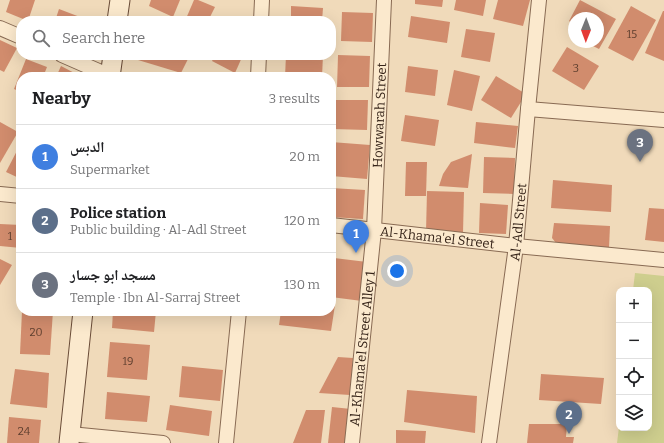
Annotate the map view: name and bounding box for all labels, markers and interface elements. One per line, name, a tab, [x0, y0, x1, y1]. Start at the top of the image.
north arrow	[568, 12, 604, 48]
search box	[16, 16, 336, 60]
icon: search	[30, 27, 52, 49]
house number: 15	[627, 28, 637, 41]
text: Search here	[62, 29, 145, 47]
street label: Howwarah Street	[369, 62, 389, 168]
house number: 3	[573, 62, 579, 75]
text: Nearby	[32, 88, 91, 109]
text: 3 results	[269, 91, 320, 106]
pin: 3	[627, 129, 653, 162]
text: الدبس	[70, 138, 105, 156]
text: 1	[42, 149, 48, 164]
text: 20 m	[290, 149, 320, 164]
text: Supermarket	[70, 162, 150, 177]
street label: Al-Adl Street	[507, 182, 529, 262]
text: Police station	[70, 204, 166, 222]
text: 2	[41, 213, 49, 228]
text: 120 m	[284, 213, 320, 228]
pin: 1	[343, 220, 369, 253]
text: Public building · Al-Adl Street	[70, 222, 246, 237]
street label: Al-Khama'el Street	[379, 223, 496, 251]
house number: 1	[8, 230, 13, 243]
your location	[387, 261, 407, 281]
text: مسجد ابو جسار	[70, 266, 156, 284]
street label: Al-Khama'el Street Alley 1	[346, 270, 377, 427]
text: 3	[41, 277, 49, 292]
text: 130 m	[284, 277, 320, 292]
map controls	[616, 287, 652, 431]
button: +	[616, 287, 652, 323]
text: Temple · Ibn Al-Sarraj Street	[70, 290, 240, 305]
button: −	[616, 323, 652, 359]
house number: 20	[29, 326, 43, 339]
house number: 19	[123, 355, 133, 368]
button: locate	[616, 359, 652, 395]
button: layers	[616, 395, 652, 431]
pin: 2	[556, 401, 582, 434]
house number: 24	[18, 425, 31, 438]

